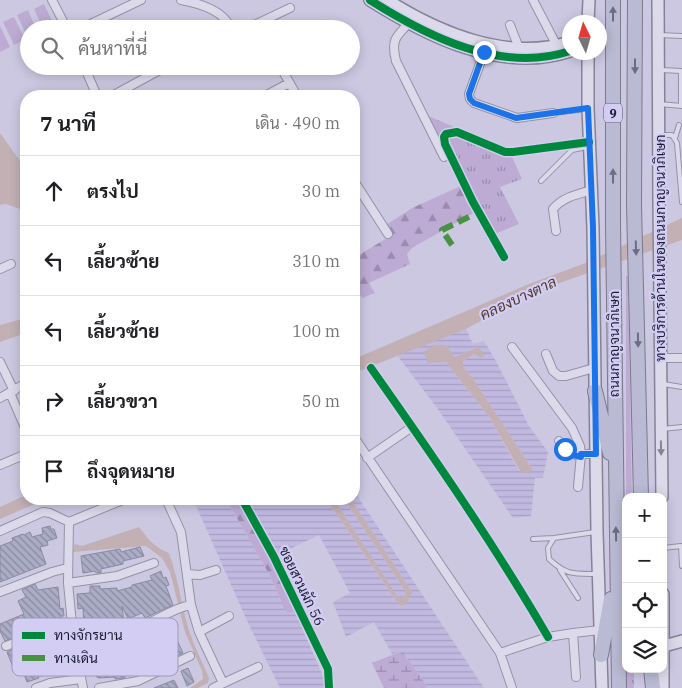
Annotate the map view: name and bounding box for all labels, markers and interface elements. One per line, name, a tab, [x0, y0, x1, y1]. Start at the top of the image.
one-way arrow	[609, 6, 617, 22]
north arrow	[562, 15, 607, 60]
search box	[20, 20, 360, 75]
icon: search	[38, 34, 66, 62]
text: ค้นหาที่นี่	[78, 36, 147, 60]
route end	[473, 41, 496, 64]
one-way arrow	[631, 58, 639, 74]
road number: 9	[604, 104, 622, 122]
text: 7 นาที	[40, 109, 96, 137]
text: เดิน · 490 m	[255, 113, 340, 133]
street label: ทางบริการด้านในของถนนกาญจนาภิเษก	[651, 134, 669, 362]
one-way arrow	[609, 168, 617, 184]
icon: ahead	[40, 177, 68, 205]
text: ตรงไป	[87, 179, 139, 203]
text: 30 m	[302, 181, 340, 201]
one-way arrow	[632, 240, 640, 256]
icon: left	[40, 247, 68, 275]
text: เลี้ยวซ้าย	[87, 249, 159, 273]
text: 310 m	[292, 251, 340, 271]
water label: คลองบางตาล	[477, 272, 560, 324]
street label: ถนนกาญจนาภิเษก	[605, 291, 623, 397]
icon: left	[40, 317, 68, 345]
text: เลี้ยวซ้าย	[87, 319, 159, 343]
text: 100 m	[292, 321, 340, 341]
one-way arrow	[634, 332, 642, 348]
icon: right	[40, 387, 68, 415]
text: เลี้ยวขวา	[87, 389, 158, 413]
text: 50 m	[302, 391, 340, 411]
route start	[554, 438, 577, 461]
one-way arrow	[658, 440, 666, 456]
icon: arrive	[40, 457, 68, 485]
text: ถึงจุดหมาย	[87, 459, 175, 483]
map controls	[622, 493, 667, 673]
button: +	[622, 493, 667, 538]
one-way arrow	[612, 526, 620, 542]
button: −	[622, 538, 667, 583]
street label: ซอยสวนผัก 56	[275, 543, 329, 629]
button: locate	[622, 583, 667, 628]
legend	[12, 618, 178, 676]
text: ทางจักรยาน	[54, 626, 123, 644]
button: layers	[622, 628, 667, 673]
text: ทางเดิน	[54, 649, 98, 667]

